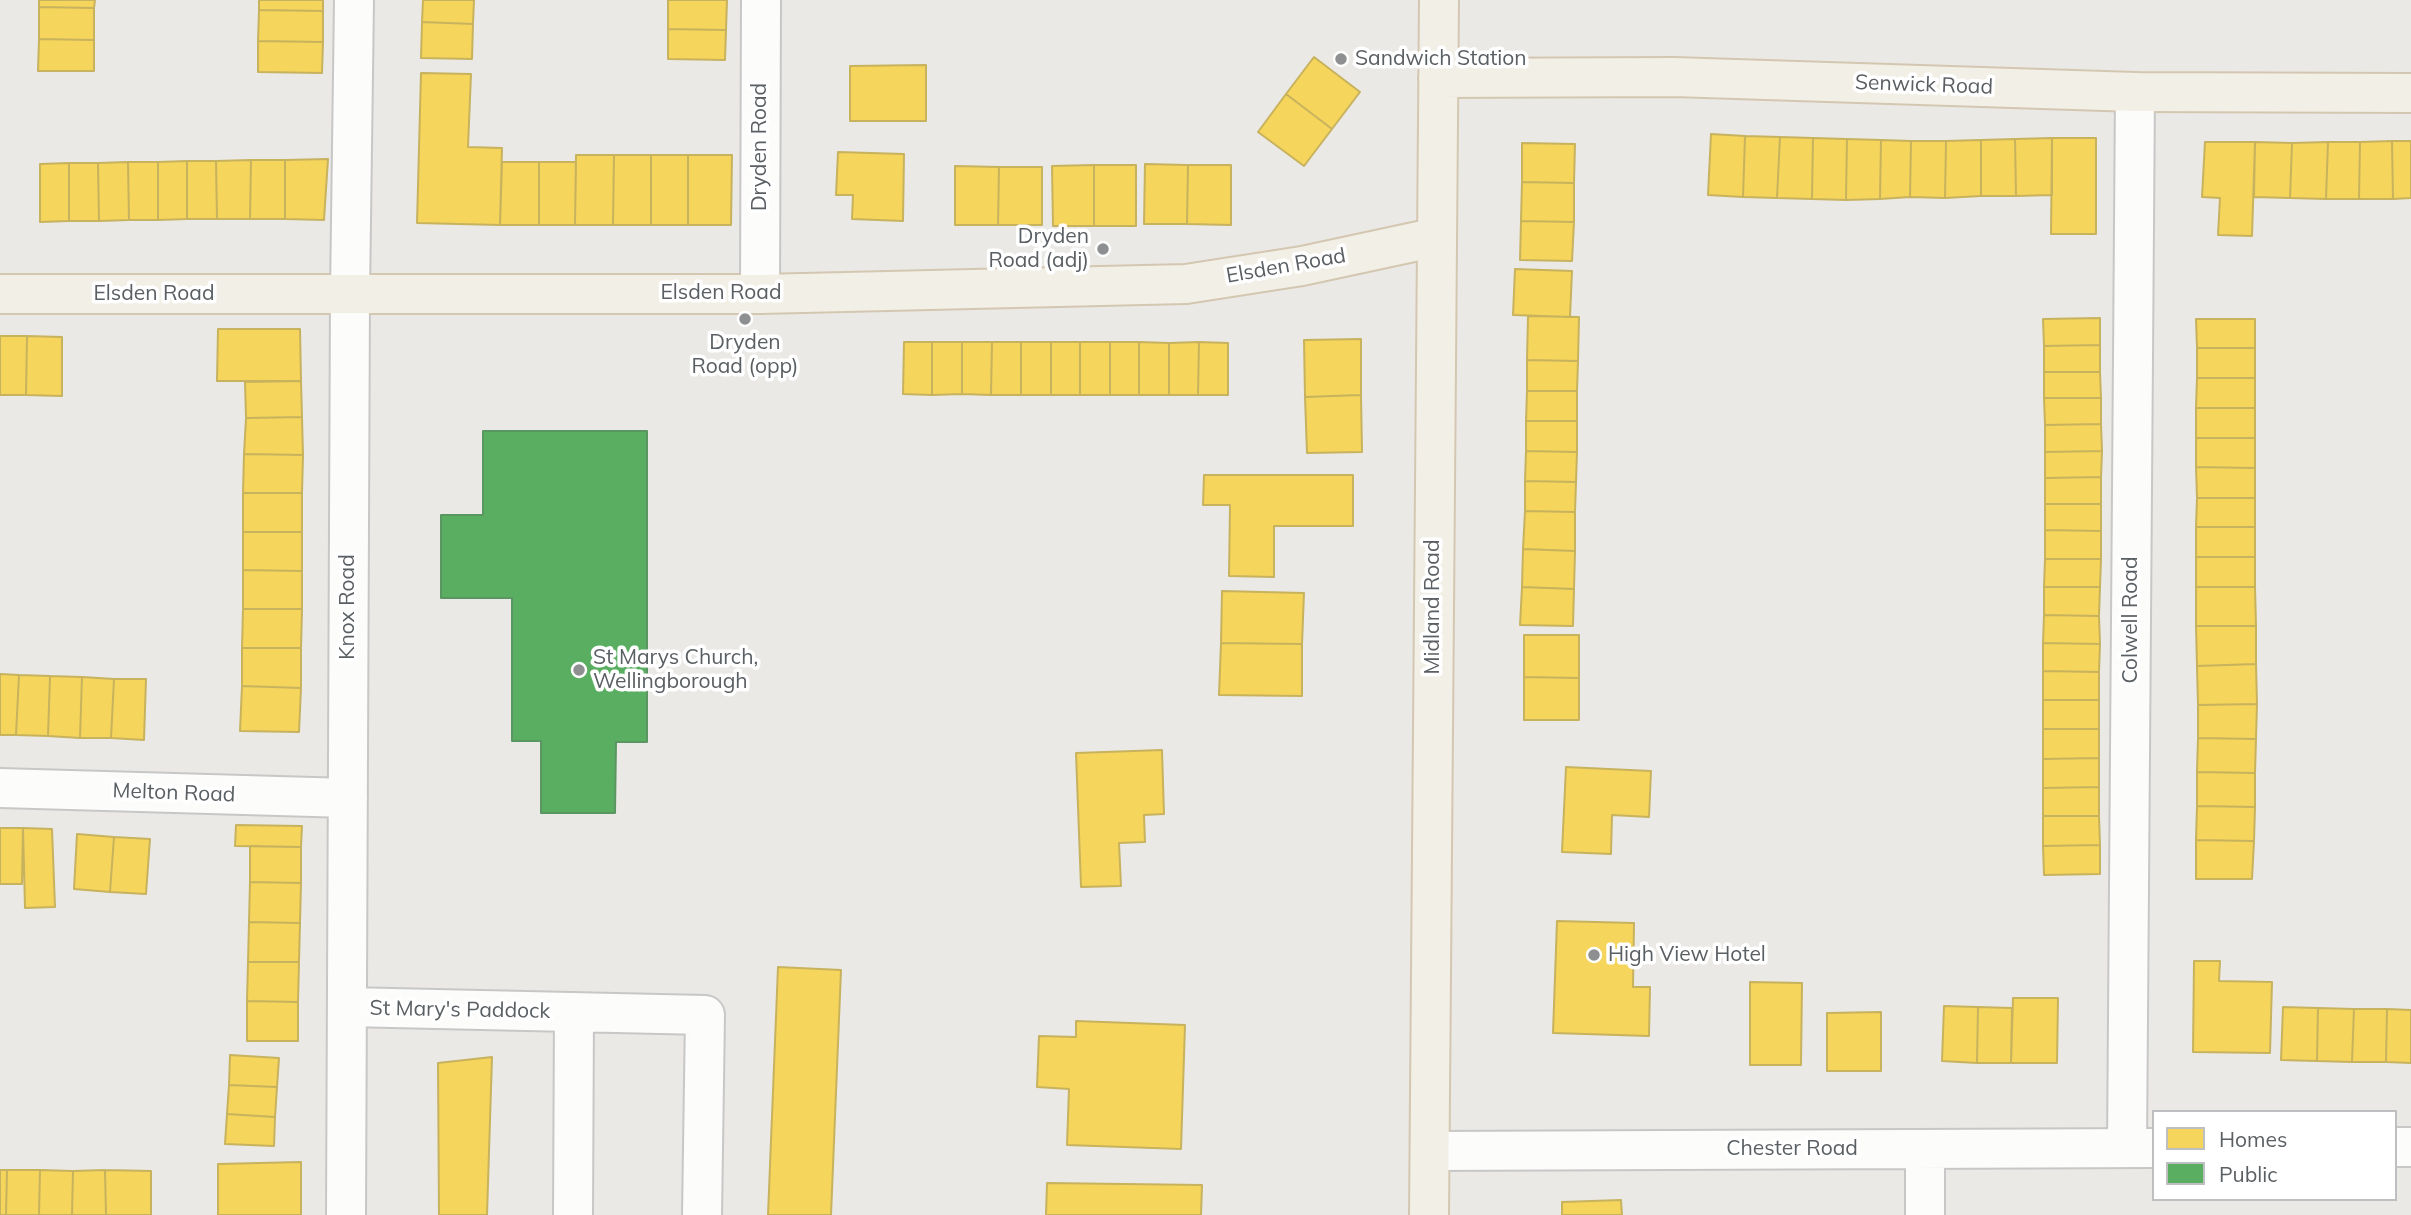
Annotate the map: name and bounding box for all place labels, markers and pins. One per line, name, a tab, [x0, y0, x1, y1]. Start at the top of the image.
place label: Sandwich Station	[1355, 46, 1527, 72]
marker: Sandwich Station	[1333, 51, 1349, 67]
place label: Dryden Road (adj)	[988, 224, 1089, 274]
marker: Dryden Road (adj)	[1095, 241, 1111, 257]
marker: Dryden Road (opp)	[737, 311, 753, 327]
place label: Dryden Road (opp)	[691, 330, 799, 380]
place label: St Marys Church, Wellingborough	[593, 645, 758, 695]
marker: St Marys Church, Wellingborough	[571, 662, 587, 678]
place label: High View Hotel	[1608, 942, 1766, 968]
marker: High View Hotel	[1586, 947, 1602, 963]

